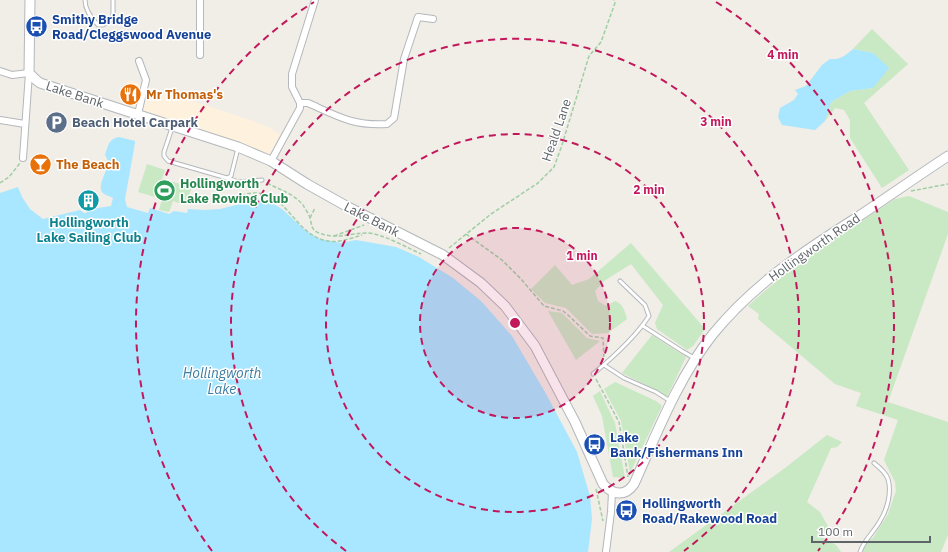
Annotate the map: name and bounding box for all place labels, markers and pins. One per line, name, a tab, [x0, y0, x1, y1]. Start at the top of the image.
place label: Smithy Bridge Road/Cleggswood Avenue	[52, 11, 211, 43]
bus stop icon: Smithy Bridge Road/Cleggswood Avenue	[24, 13, 50, 39]
restaurant icon: Mr Thomas's	[118, 81, 144, 107]
place label: Mr Thomas's	[146, 86, 224, 103]
parking icon: Beach Hotel Carpark	[44, 109, 70, 135]
place label: Beach Hotel Carpark	[72, 114, 198, 131]
bar icon: The Beach	[28, 151, 54, 177]
place label: The Beach	[56, 156, 120, 173]
place label: Hollingworth Lake Rowing Club	[180, 175, 288, 207]
sports icon: Hollingworth Lake Rowing Club	[152, 177, 178, 203]
building icon: Hollingworth Lake Sailing Club	[76, 187, 102, 213]
place label: Hollingworth Lake Sailing Club	[37, 214, 141, 246]
centre of rings	[508, 316, 522, 330]
place label: Lake Bank/Fishermans Inn	[610, 429, 743, 461]
bus stop icon: Lake Bank/Fishermans Inn	[581, 431, 607, 457]
place label: Hollingworth Road/Rakewood Road	[642, 495, 777, 527]
bus stop icon: Hollingworth Road/Rakewood Road	[614, 497, 640, 523]

